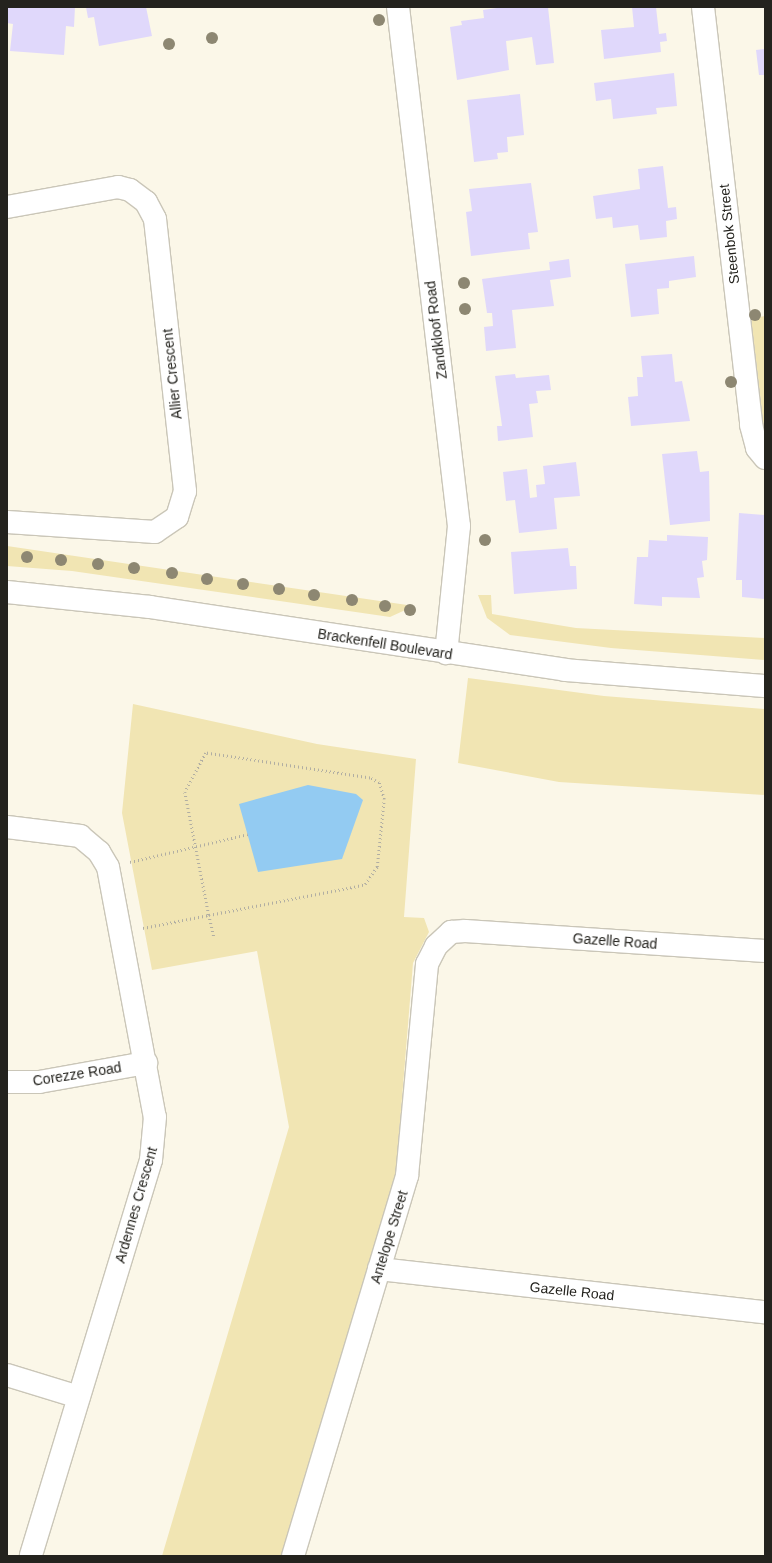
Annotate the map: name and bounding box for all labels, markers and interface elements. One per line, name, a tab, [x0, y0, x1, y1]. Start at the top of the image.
street label: Steenbok Street	[715, 183, 743, 285]
street label: Zandkloof Road	[422, 280, 450, 380]
street label: Allier Crescent	[159, 328, 185, 420]
street label: Brackenfell Boulevard	[316, 625, 454, 663]
street label: Gazelle Road	[572, 930, 658, 952]
street label: Corezze Road	[31, 1059, 123, 1089]
street label: Ardennes Crescent	[111, 1145, 161, 1265]
street label: Antelope Street	[367, 1188, 411, 1286]
street label: Gazelle Road	[529, 1278, 615, 1304]

